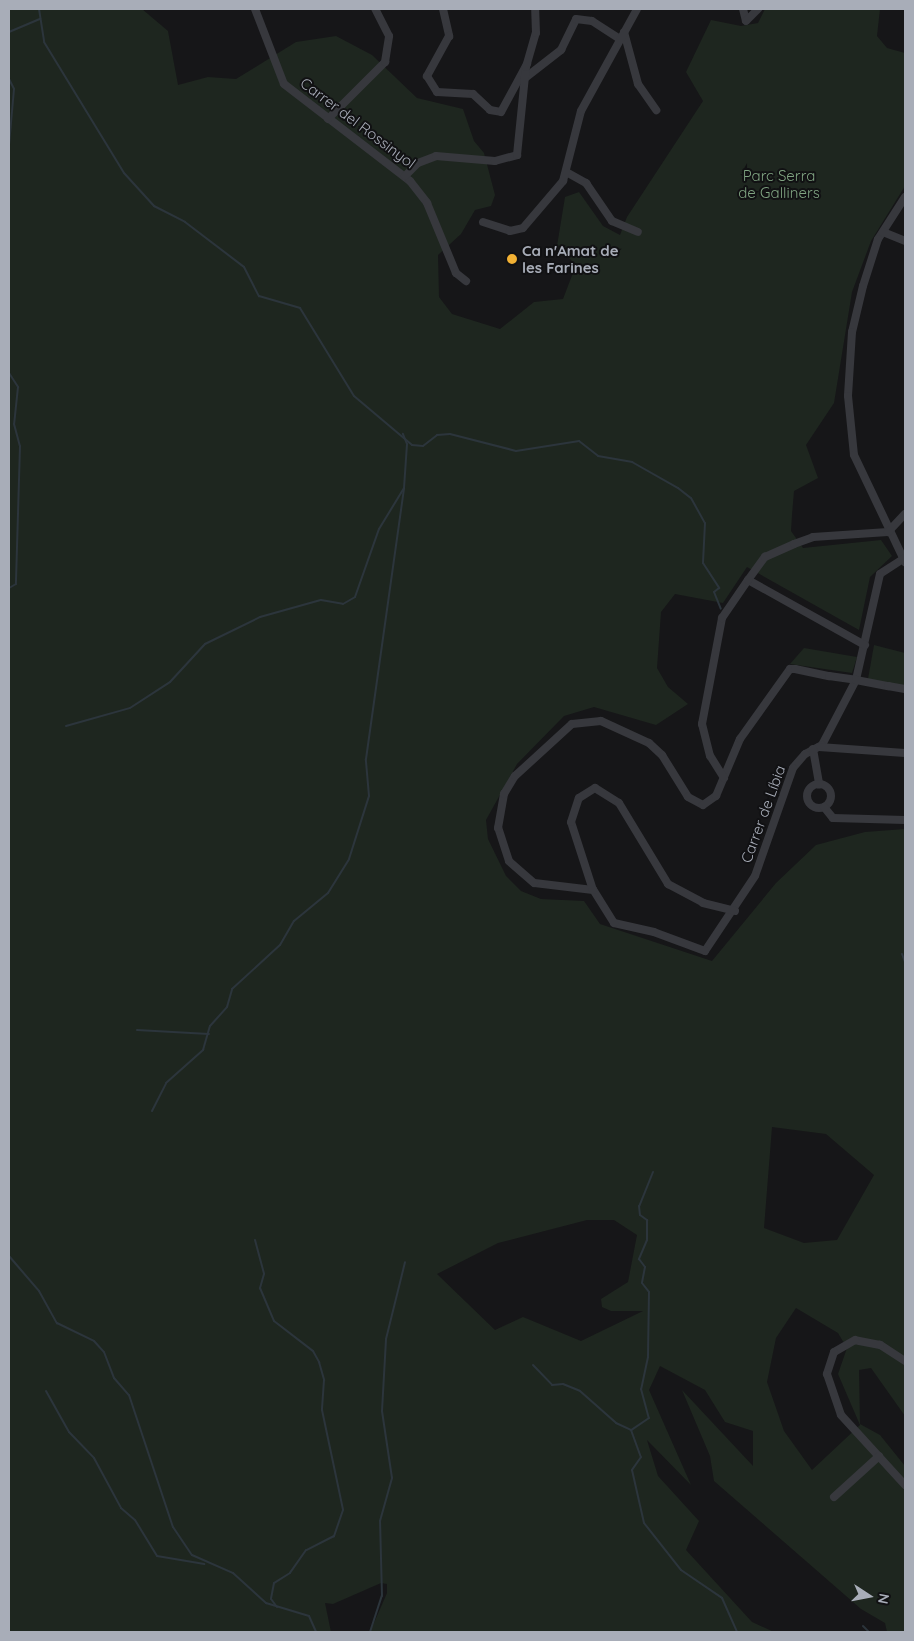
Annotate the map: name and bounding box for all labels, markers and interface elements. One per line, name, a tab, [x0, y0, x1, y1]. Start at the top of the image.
street label: Carrer del Rossinyol	[297, 74, 419, 172]
park label: Parc Serra de Galliners	[738, 166, 820, 201]
place label: Ca n'Amat de les Farines	[522, 241, 619, 276]
marker: Ca n'Amat de les Farines	[506, 253, 518, 265]
street label: Carrer de Líbia	[737, 763, 789, 865]
north arrow	[844, 1571, 894, 1621]
text: N	[874, 1592, 894, 1606]

